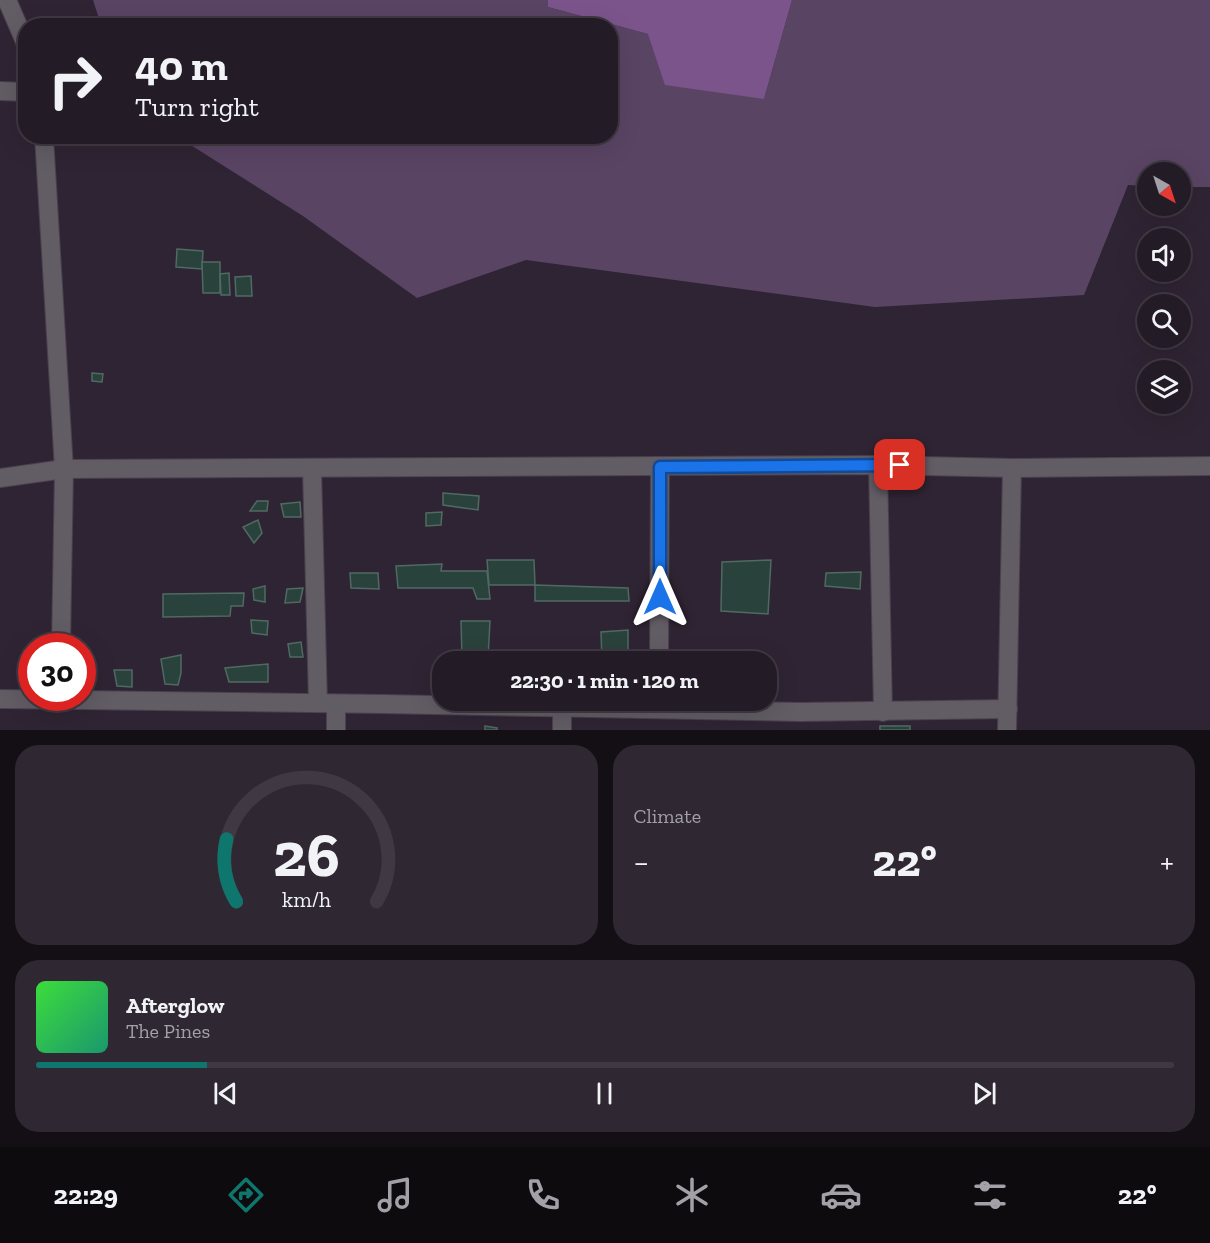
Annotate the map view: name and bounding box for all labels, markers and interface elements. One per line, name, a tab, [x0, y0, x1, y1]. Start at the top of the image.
text: 40 m	[135, 40, 228, 91]
icon: right	[36, 42, 114, 120]
text: Turn right	[135, 91, 259, 123]
north arrow	[1137, 162, 1191, 216]
map controls	[1137, 162, 1191, 414]
button: sound	[1137, 228, 1191, 282]
button: search	[1137, 294, 1191, 348]
button: layers	[1137, 360, 1191, 414]
pin	[874, 439, 925, 490]
icon: arrive	[883, 448, 916, 481]
position arrow	[628, 565, 692, 629]
speed limit sign: 30	[18, 633, 96, 711]
text: 22:30 · 1 min · 120 m	[510, 667, 699, 694]
text: Climate	[634, 804, 701, 828]
text: 26	[273, 817, 340, 892]
text: 22°	[872, 834, 937, 888]
text: −	[634, 842, 649, 881]
text: +	[1160, 842, 1174, 881]
text: km/h	[282, 887, 331, 912]
text: Afterglow	[126, 992, 224, 1019]
text: The Pines	[126, 1019, 210, 1043]
icon: previous	[209, 1077, 242, 1110]
icon: pause	[588, 1077, 621, 1110]
icon: next	[968, 1077, 1001, 1110]
icon: directions	[225, 1174, 267, 1216]
icon: music	[374, 1174, 416, 1216]
icon: phone	[522, 1174, 564, 1216]
icon: climate	[671, 1174, 713, 1216]
icon: car	[820, 1174, 862, 1216]
icon: filters	[969, 1174, 1011, 1216]
text: 22:29	[53, 1179, 118, 1211]
text: 22°	[1118, 1179, 1157, 1211]

